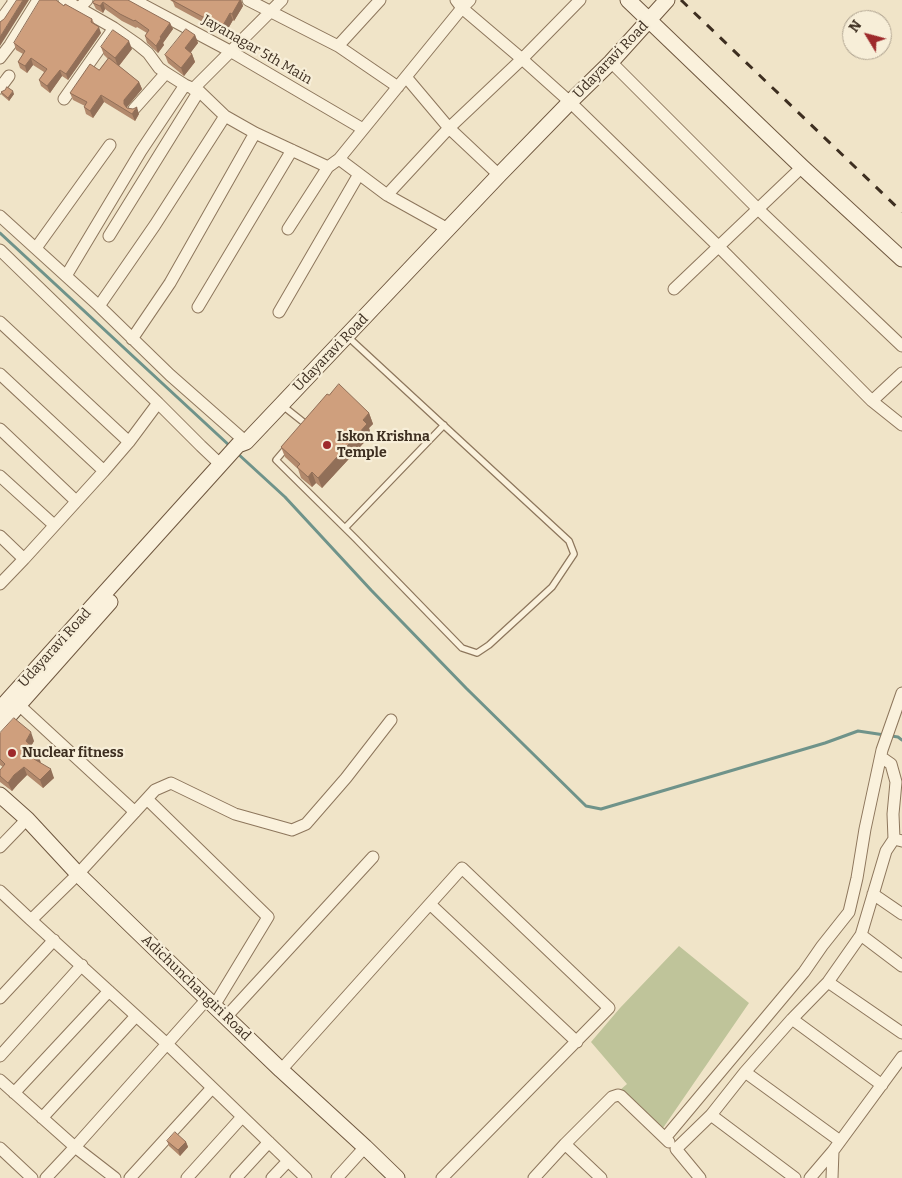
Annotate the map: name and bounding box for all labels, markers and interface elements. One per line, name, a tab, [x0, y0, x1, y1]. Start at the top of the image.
north arrow	[842, 10, 892, 60]
street label: Jayanagar 5th Main	[199, 12, 315, 88]
text: N	[845, 17, 865, 36]
street label: Udayaravi Road	[570, 18, 652, 102]
street label: Udayaravi Road	[290, 311, 372, 395]
place label: Iskon Krishna Temple	[337, 429, 430, 462]
marker: Iskon Krishna Temple	[321, 439, 333, 451]
street label: Udayaravi Road	[15, 605, 95, 691]
place label: Nuclear fitness	[22, 745, 124, 761]
marker: Nuclear fitness	[6, 747, 18, 759]
street label: Adichunchangiri Road	[138, 932, 254, 1044]

